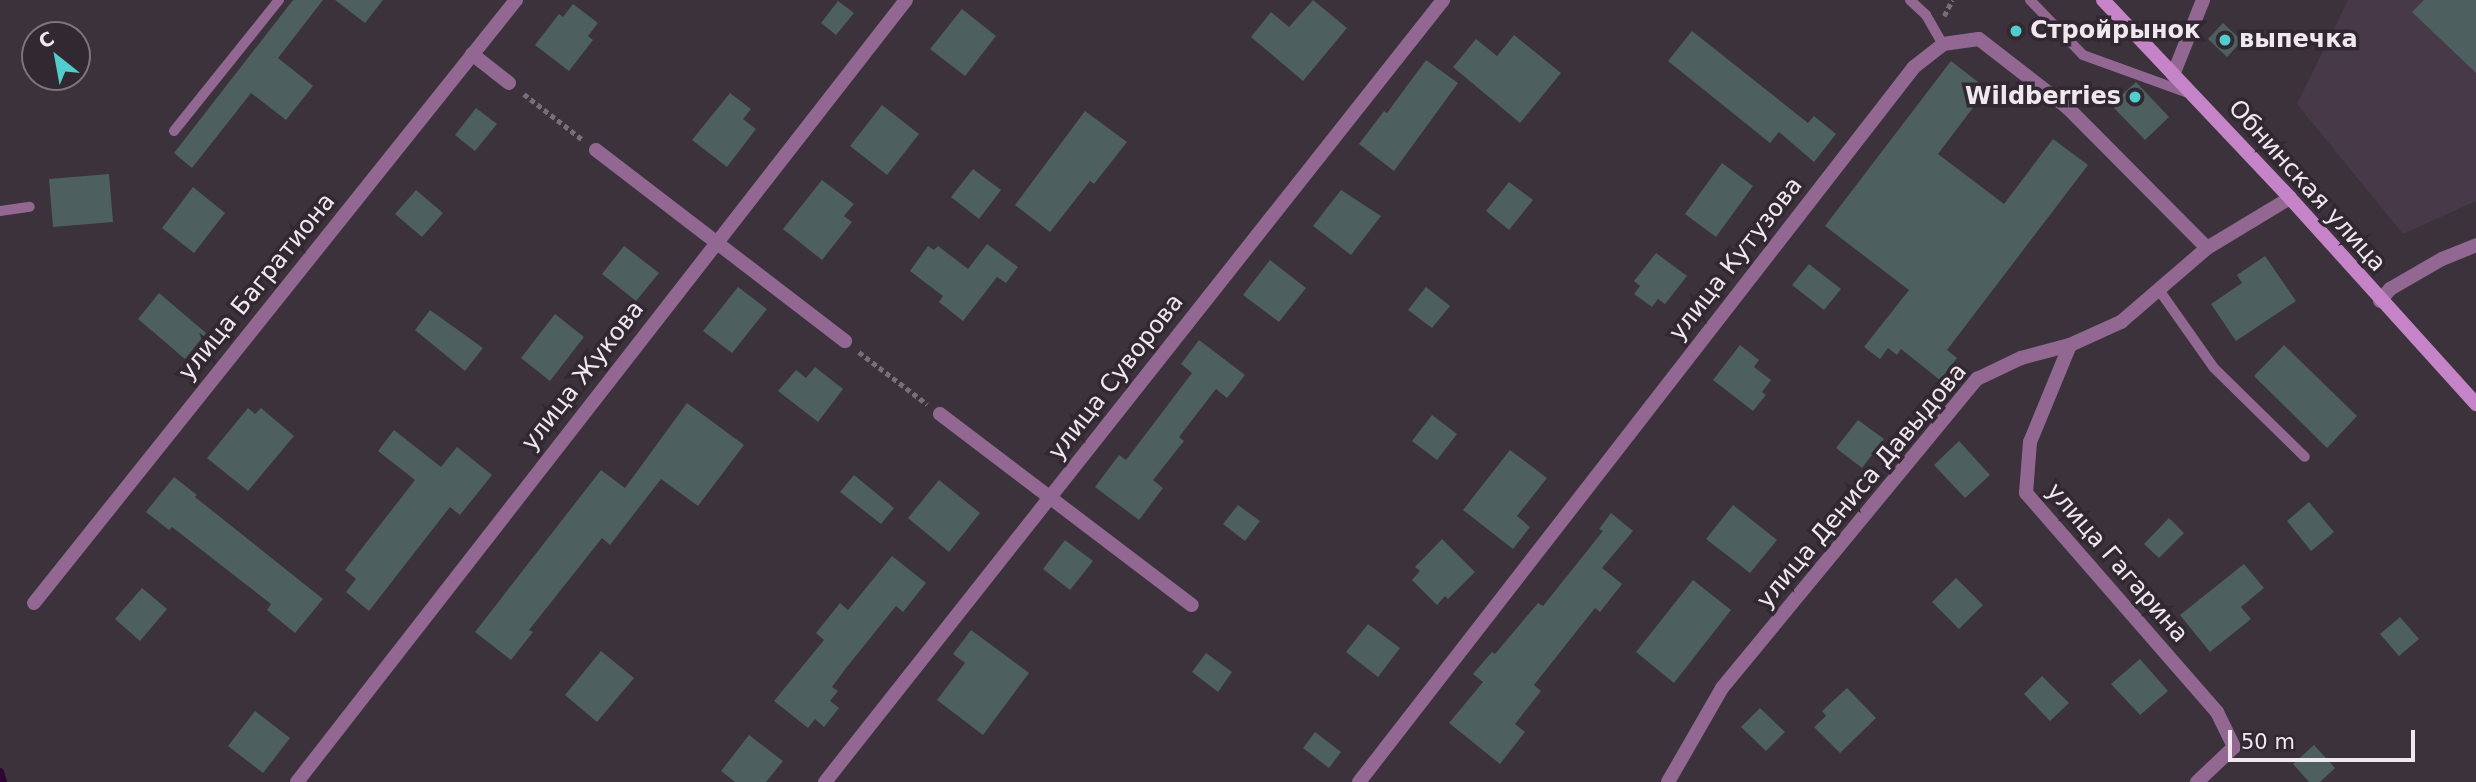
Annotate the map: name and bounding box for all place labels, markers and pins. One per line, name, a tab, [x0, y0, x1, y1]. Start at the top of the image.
place label: Стройрынок	[2030, 17, 2200, 45]
marker: Стройрынок	[2008, 23, 2024, 39]
place label: выпечка	[2239, 26, 2358, 54]
marker: выпечка	[2217, 32, 2233, 48]
place label: Wildberries	[1965, 83, 2121, 111]
marker: Wildberries	[2127, 89, 2143, 105]

